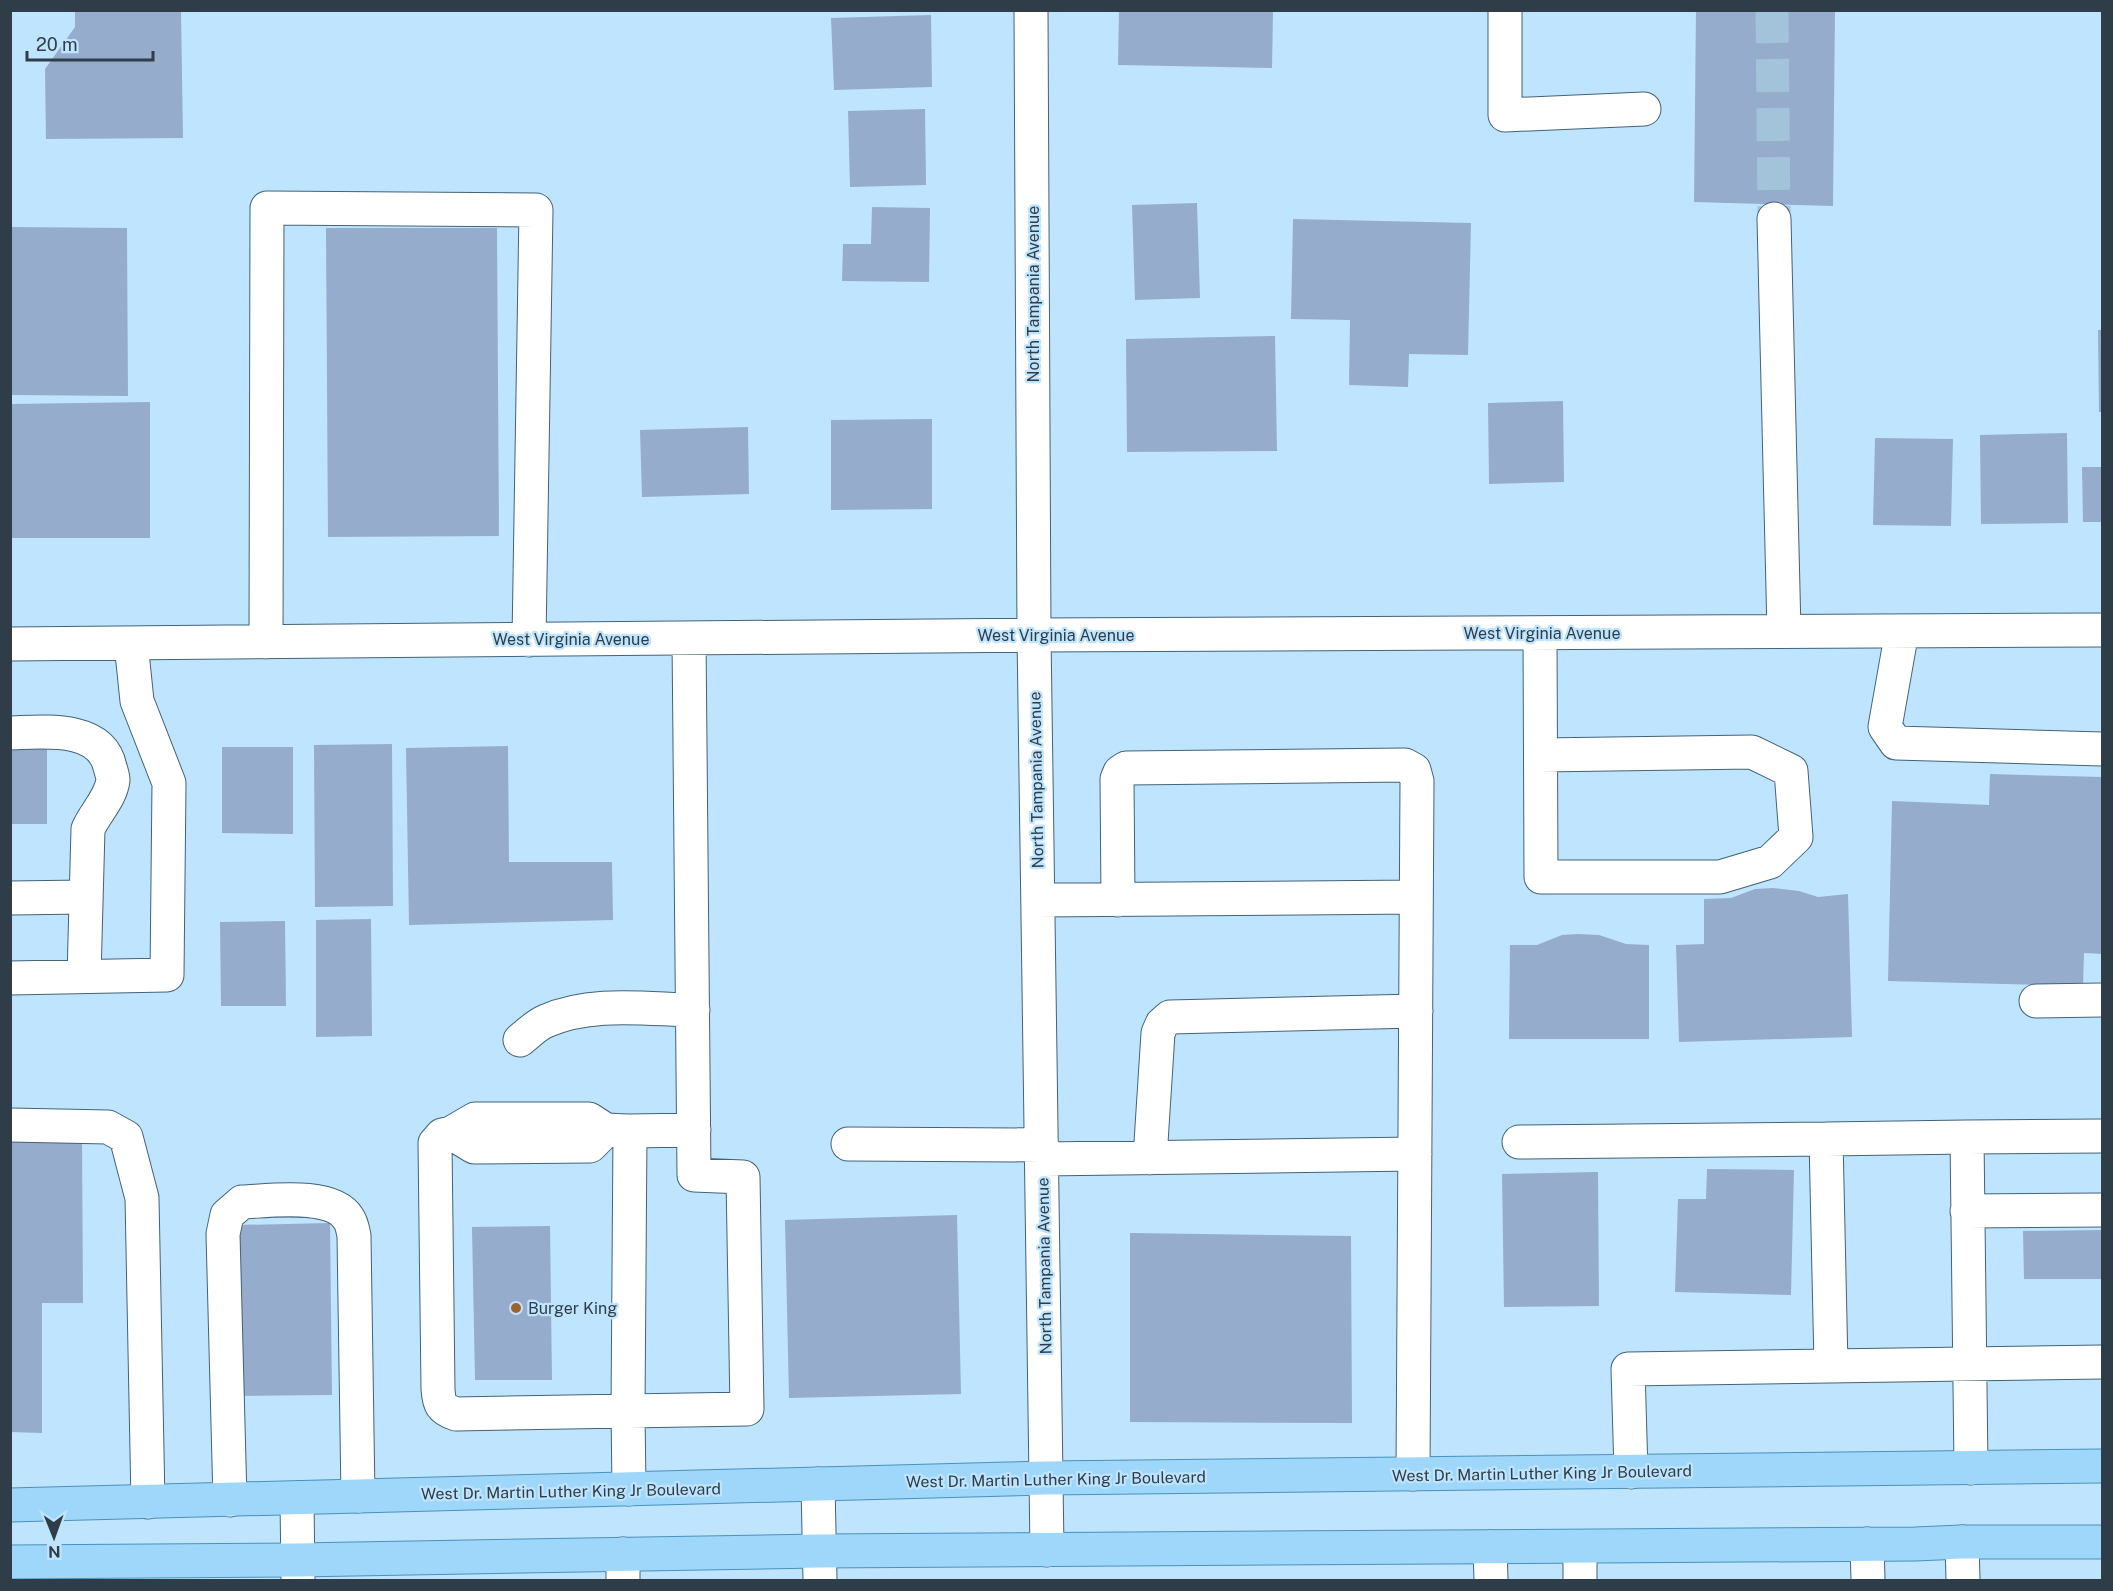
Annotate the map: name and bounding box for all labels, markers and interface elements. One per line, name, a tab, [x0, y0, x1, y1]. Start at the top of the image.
scale bar	[27, 24, 153, 62]
text: 20 m	[36, 34, 78, 55]
street label: North Tampania Avenue	[1024, 206, 1043, 382]
street label: West Virginia Avenue	[1464, 624, 1620, 643]
street label: West Virginia Avenue	[978, 626, 1134, 645]
street label: West Virginia Avenue	[493, 630, 649, 649]
street label: North Tampania Avenue	[1025, 691, 1048, 869]
street label: North Tampania Avenue	[1033, 1177, 1056, 1355]
place label: Burger King	[528, 1299, 617, 1318]
marker: Burger King	[509, 1301, 523, 1315]
street label: West Dr. Martin Luther King Jr Boulevard	[1392, 1461, 1692, 1486]
street label: West Dr. Martin Luther King Jr Boulevard	[906, 1467, 1206, 1492]
street label: West Dr. Martin Luther King Jr Boulevard	[421, 1479, 721, 1504]
north arrow	[24, 1507, 84, 1567]
text: N	[48, 1542, 61, 1561]

